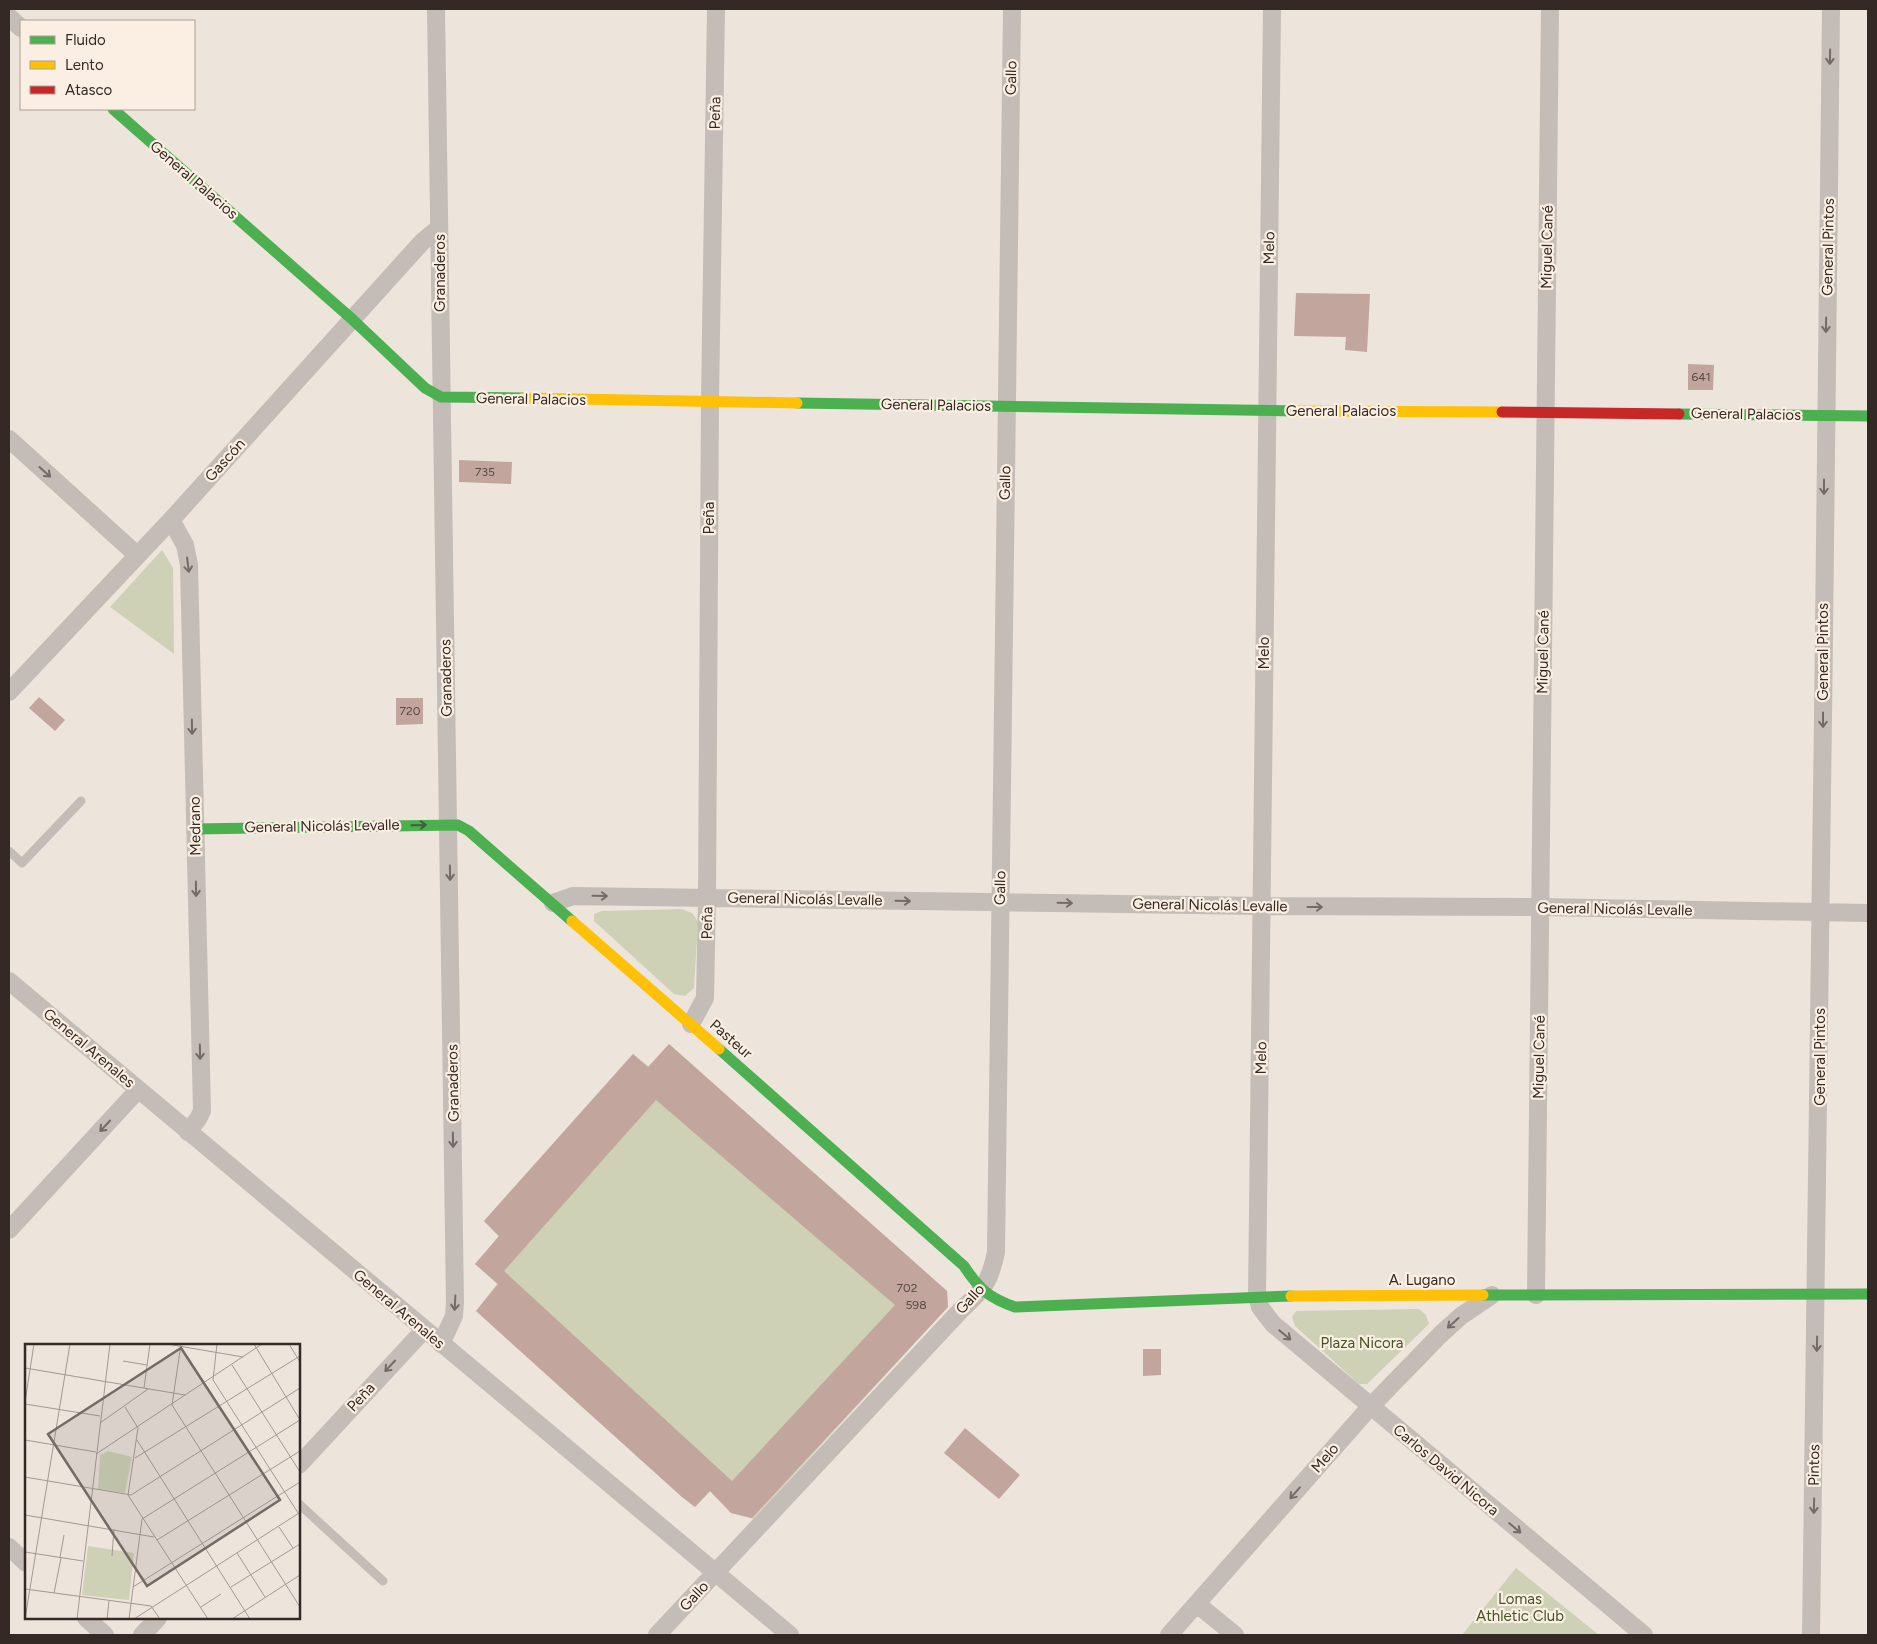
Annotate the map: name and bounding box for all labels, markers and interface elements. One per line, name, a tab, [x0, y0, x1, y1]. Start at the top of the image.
legend	[20, 20, 195, 110]
text: Fluido	[65, 31, 106, 49]
one-way arrow	[1826, 49, 1835, 65]
text: Lento	[65, 56, 104, 74]
street label: Gallo	[1002, 60, 1020, 95]
text: Atasco	[65, 81, 113, 99]
street label: Peña	[706, 96, 724, 130]
street label: General Palacios	[146, 137, 242, 223]
street label: General Pintos	[1818, 198, 1838, 296]
street label: Miguel Cané	[1537, 205, 1557, 289]
street label: Melo	[1260, 231, 1278, 265]
street label: Granaderos	[431, 234, 449, 312]
one-way arrow	[1822, 317, 1831, 333]
house number: 641	[1691, 370, 1711, 384]
street label: General Palacios	[476, 389, 586, 409]
street label: General Palacios	[881, 395, 991, 415]
street label: General Palacios	[1286, 402, 1396, 420]
street label: General Palacios	[1691, 404, 1801, 424]
street label: Gascón	[201, 435, 249, 485]
house number: 735	[475, 465, 495, 479]
street label: Gallo	[996, 465, 1014, 500]
one-way arrow	[38, 466, 51, 478]
one-way arrow	[1819, 479, 1829, 495]
street label: Peña	[700, 502, 718, 534]
one-way arrow	[183, 556, 193, 572]
street label: General Pintos	[1814, 603, 1832, 701]
street label: Miguel Cané	[1533, 610, 1553, 694]
street label: Melo	[1255, 636, 1273, 669]
street label: Granaderos	[436, 639, 456, 717]
house number: 720	[400, 704, 421, 718]
one-way arrow	[1818, 712, 1827, 728]
one-way arrow	[188, 719, 197, 735]
street label: Medrano	[185, 796, 205, 856]
street label: General Nicolás Levalle	[244, 816, 400, 836]
one-way arrow	[410, 820, 426, 830]
one-way arrow	[445, 864, 455, 881]
street label: Gallo	[991, 870, 1009, 905]
one-way arrow	[192, 881, 201, 897]
street label: General Nicolás Levalle	[727, 889, 883, 909]
one-way arrow	[592, 891, 608, 901]
street label: General Nicolás Levalle	[1132, 895, 1288, 915]
one-way arrow	[894, 896, 911, 906]
one-way arrow	[1057, 899, 1073, 908]
street label: General Nicolás Levalle	[1537, 899, 1693, 919]
one-way arrow	[1307, 902, 1323, 911]
street label: Peña	[698, 906, 716, 940]
street label: General Arenales	[40, 1005, 138, 1091]
street label: General Pintos	[1811, 1008, 1829, 1106]
street label: Miguel Cané	[1529, 1015, 1549, 1099]
street label: Pasteur	[706, 1016, 756, 1062]
street label: Melo	[1252, 1041, 1270, 1075]
one-way arrow	[196, 1044, 205, 1060]
street label: Granaderos	[443, 1044, 463, 1122]
one-way arrow	[99, 1119, 111, 1132]
one-way arrow	[448, 1132, 458, 1148]
street label: General Arenales	[350, 1266, 448, 1352]
street label: A. Lugano	[1389, 1271, 1456, 1289]
street label: Gallo	[952, 1280, 988, 1318]
house number: 702	[897, 1281, 917, 1295]
one-way arrow	[450, 1295, 459, 1311]
house number: 598	[905, 1298, 927, 1312]
one-way arrow	[1447, 1317, 1460, 1329]
one-way arrow	[1279, 1329, 1292, 1340]
park label: Plaza Nicora	[1321, 1334, 1403, 1352]
one-way arrow	[1812, 1335, 1822, 1351]
inset map	[25, 1344, 300, 1619]
one-way arrow	[384, 1359, 396, 1372]
street label: Peña	[343, 1379, 379, 1415]
street label: Carlos David Nicora	[1389, 1421, 1503, 1519]
street label: Melo	[1307, 1439, 1343, 1476]
street label: Pintos	[1805, 1444, 1823, 1486]
one-way arrow	[1289, 1486, 1300, 1499]
one-way arrow	[1809, 1498, 1818, 1514]
one-way arrow	[1508, 1522, 1521, 1533]
street label: Gallo	[676, 1577, 712, 1615]
park label: Lomas Athletic Club	[1476, 1590, 1564, 1625]

